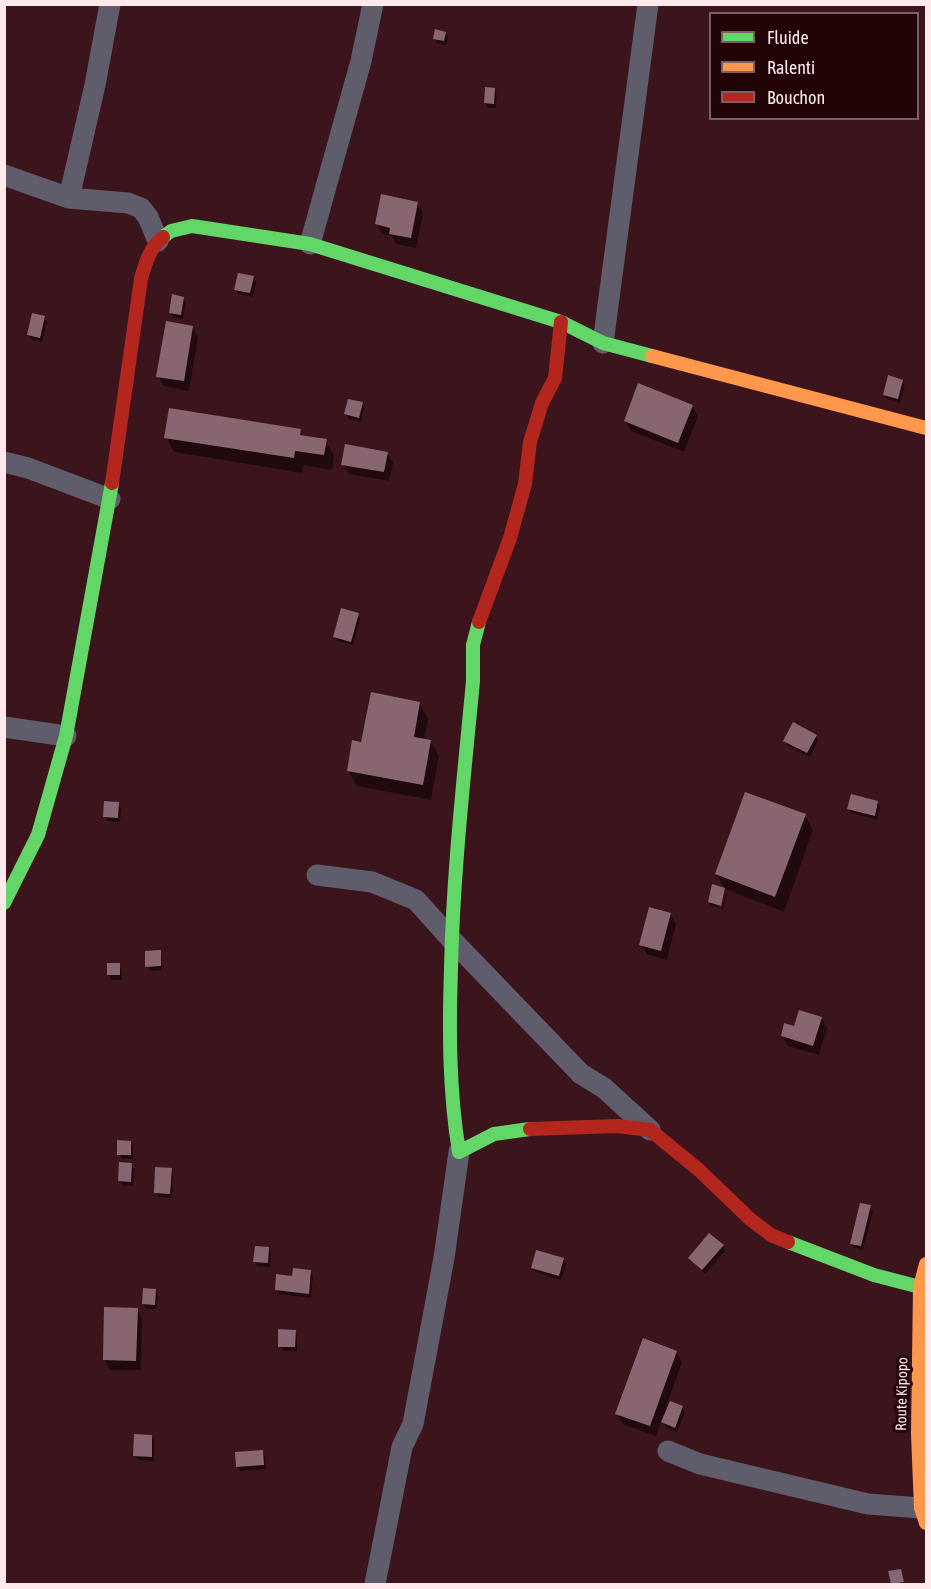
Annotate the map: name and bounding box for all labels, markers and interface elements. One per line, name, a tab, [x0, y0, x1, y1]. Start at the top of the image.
legend	[709, 12, 919, 120]
text: Fluide	[767, 27, 809, 48]
text: Ralenti	[767, 57, 815, 78]
text: Bouchon	[767, 87, 825, 108]
street label: Route Kipopo	[892, 1357, 912, 1431]

